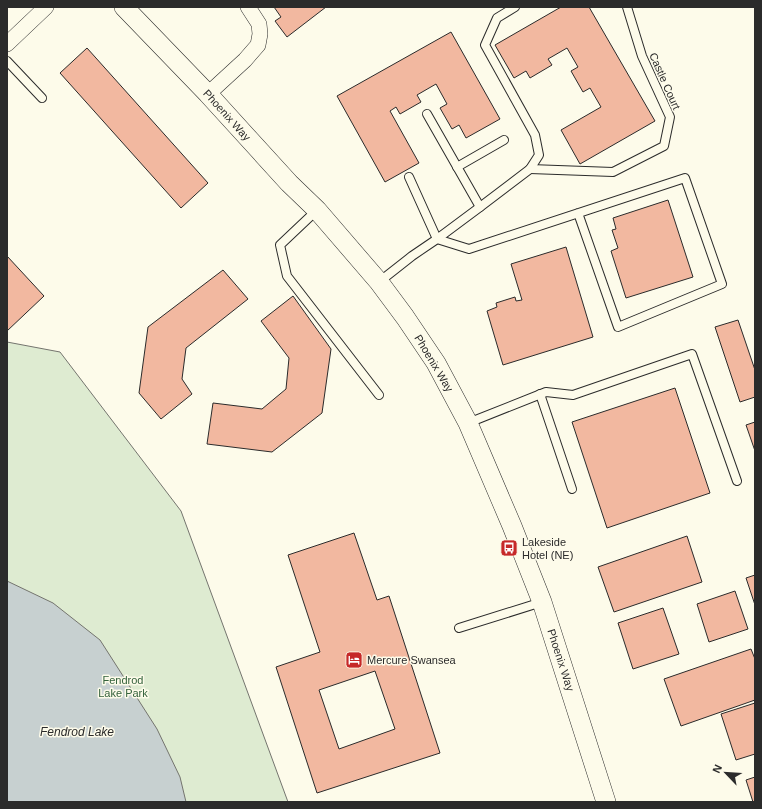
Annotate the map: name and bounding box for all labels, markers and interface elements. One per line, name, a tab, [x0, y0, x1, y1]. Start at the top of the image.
street label: Castle Court	[647, 51, 683, 111]
street label: Phoenix Way	[201, 87, 253, 143]
street label: Phoenix Way	[412, 332, 456, 394]
place label: Lakeside Hotel (NE)	[522, 536, 573, 561]
bus stop icon: Lakeside Hotel (NE)	[499, 538, 519, 558]
street label: Phoenix Way	[545, 628, 577, 693]
hotel icon: Mercure Swansea	[344, 650, 364, 670]
place label: Mercure Swansea	[367, 654, 457, 666]
park label: Fendrod Lake Park	[98, 674, 148, 699]
water label: Fendrod Lake	[40, 725, 114, 739]
north arrow	[706, 753, 746, 793]
text: N	[710, 763, 724, 775]

